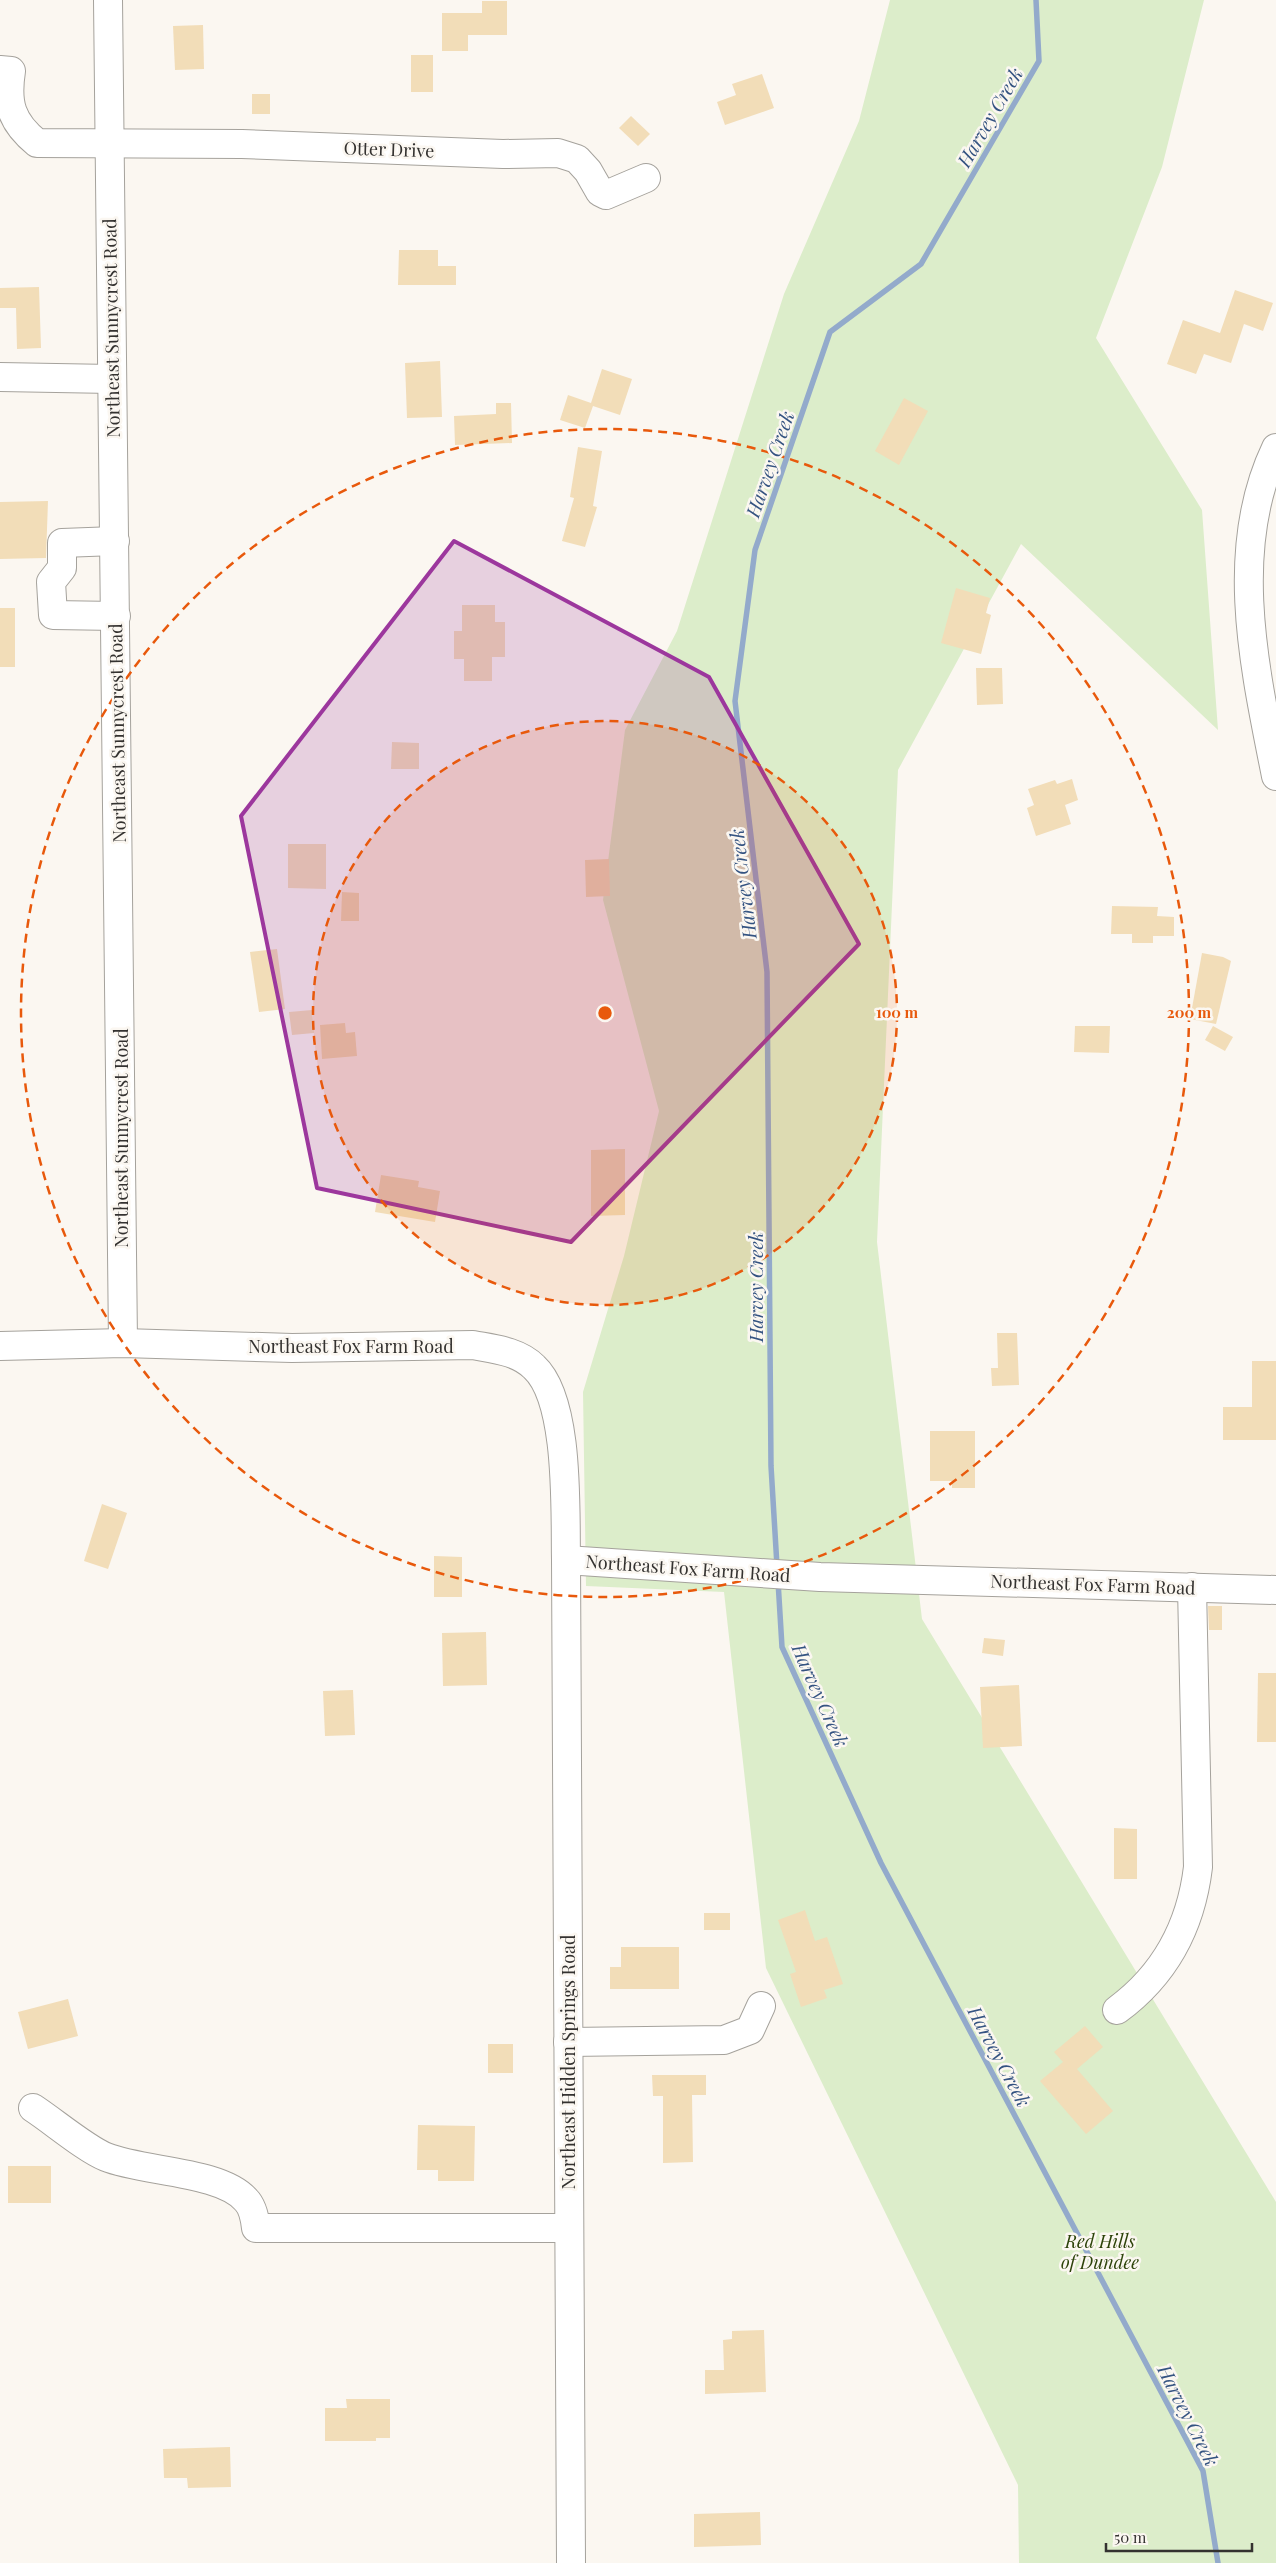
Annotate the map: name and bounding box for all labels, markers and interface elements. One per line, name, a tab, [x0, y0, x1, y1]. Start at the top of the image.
water label: Harvey Creek	[950, 62, 1028, 172]
street label: Otter Drive	[343, 135, 435, 163]
street label: Northeast Sunnycrest Road	[97, 218, 125, 438]
water label: Harvey Creek	[738, 407, 799, 521]
street label: Northeast Sunnycrest Road	[103, 623, 131, 843]
water label: Harvey Creek	[722, 827, 762, 941]
text: 100 m	[876, 1002, 919, 1022]
text: 200 m	[1167, 1002, 1212, 1022]
centre of rings	[596, 1004, 614, 1022]
street label: Northeast Sunnycrest Road	[109, 1028, 133, 1248]
water label: Harvey Creek	[742, 1231, 768, 1343]
street label: Northeast Fox Farm Road	[248, 1334, 454, 1358]
street label: Northeast Fox Farm Road	[585, 1549, 792, 1587]
street label: Northeast Fox Farm Road	[990, 1568, 1197, 1600]
water label: Harvey Creek	[786, 1638, 855, 1751]
street label: Northeast Hidden Springs Road	[556, 1934, 580, 2189]
water label: Harvey Creek	[962, 2000, 1038, 2111]
park label: Red Hills of Dundee	[1061, 2229, 1139, 2274]
water label: Harvey Creek	[1152, 2359, 1226, 2470]
scale bar	[1106, 2520, 1252, 2552]
text: 50 m	[1114, 2527, 1147, 2547]

